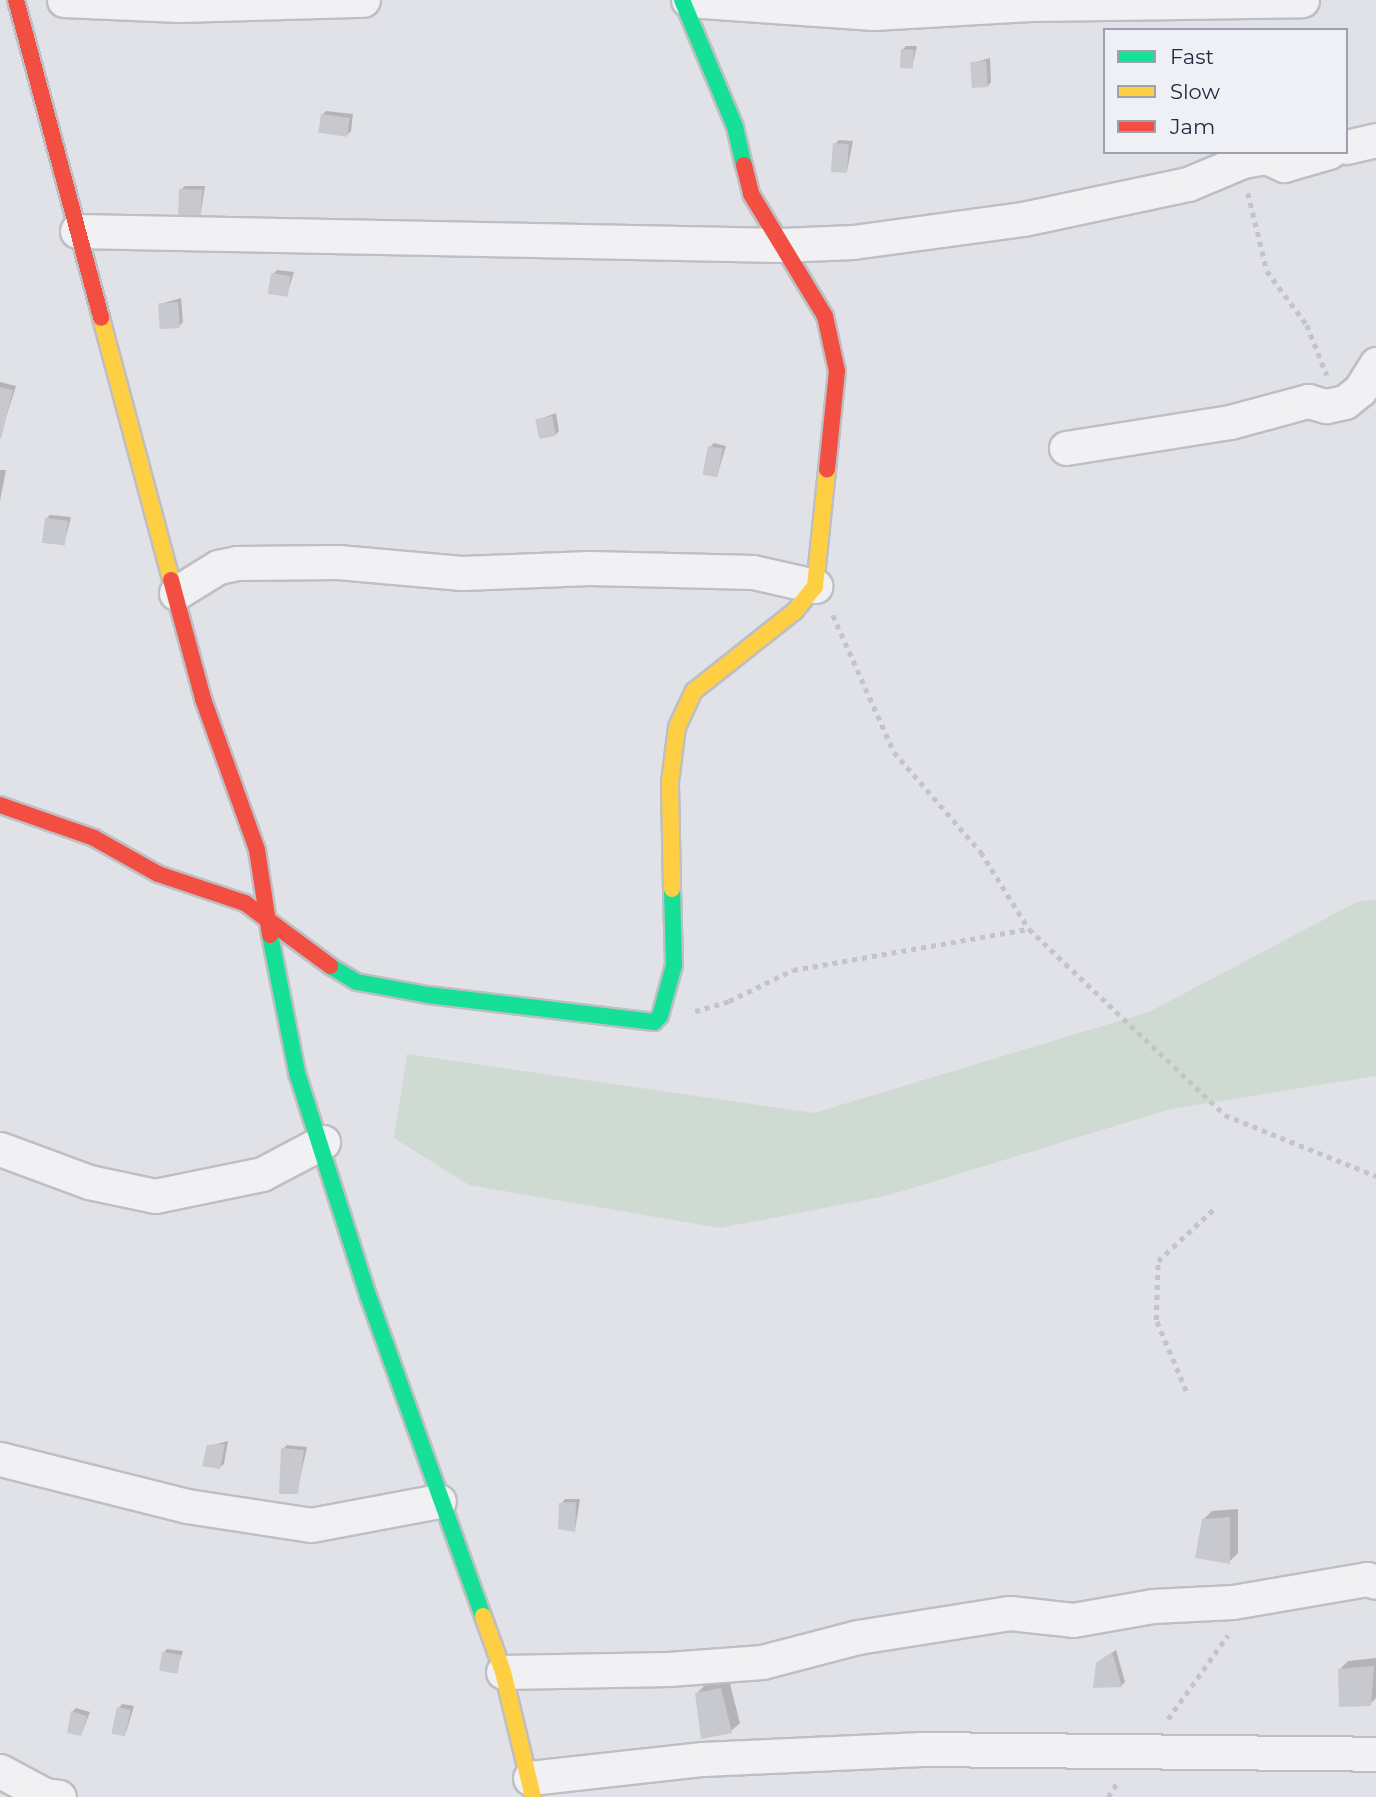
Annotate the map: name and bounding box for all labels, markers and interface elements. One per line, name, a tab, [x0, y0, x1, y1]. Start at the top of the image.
legend	[1103, 28, 1348, 154]
text: Fast	[1170, 44, 1214, 69]
text: Slow	[1170, 79, 1220, 104]
text: Jam	[1170, 114, 1215, 139]

